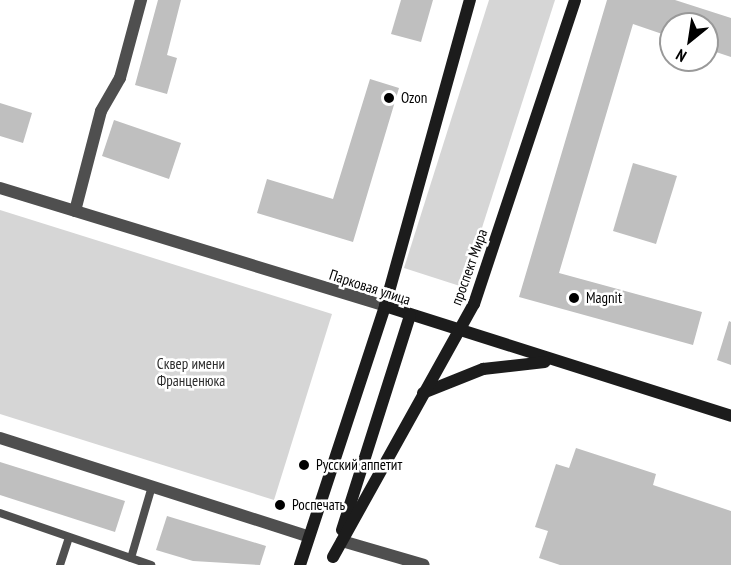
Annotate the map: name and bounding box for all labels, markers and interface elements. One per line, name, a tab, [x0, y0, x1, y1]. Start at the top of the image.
north arrow	[659, 12, 719, 72]
text: N	[672, 45, 690, 67]
place label: Ozon	[401, 89, 427, 107]
marker: Ozon	[382, 91, 396, 105]
street label: проспект Мира	[447, 226, 491, 308]
street label: Парковая улица	[327, 265, 413, 309]
place label: Magnit	[586, 289, 622, 307]
marker: Magnit	[567, 291, 581, 305]
park label: Сквер имени Франценюка	[157, 354, 225, 389]
place label: Русский аппетит	[316, 456, 402, 474]
marker: Русский аппетит	[297, 458, 311, 472]
place label: Роспечать	[292, 496, 345, 514]
marker: Роспечать	[273, 498, 287, 512]

